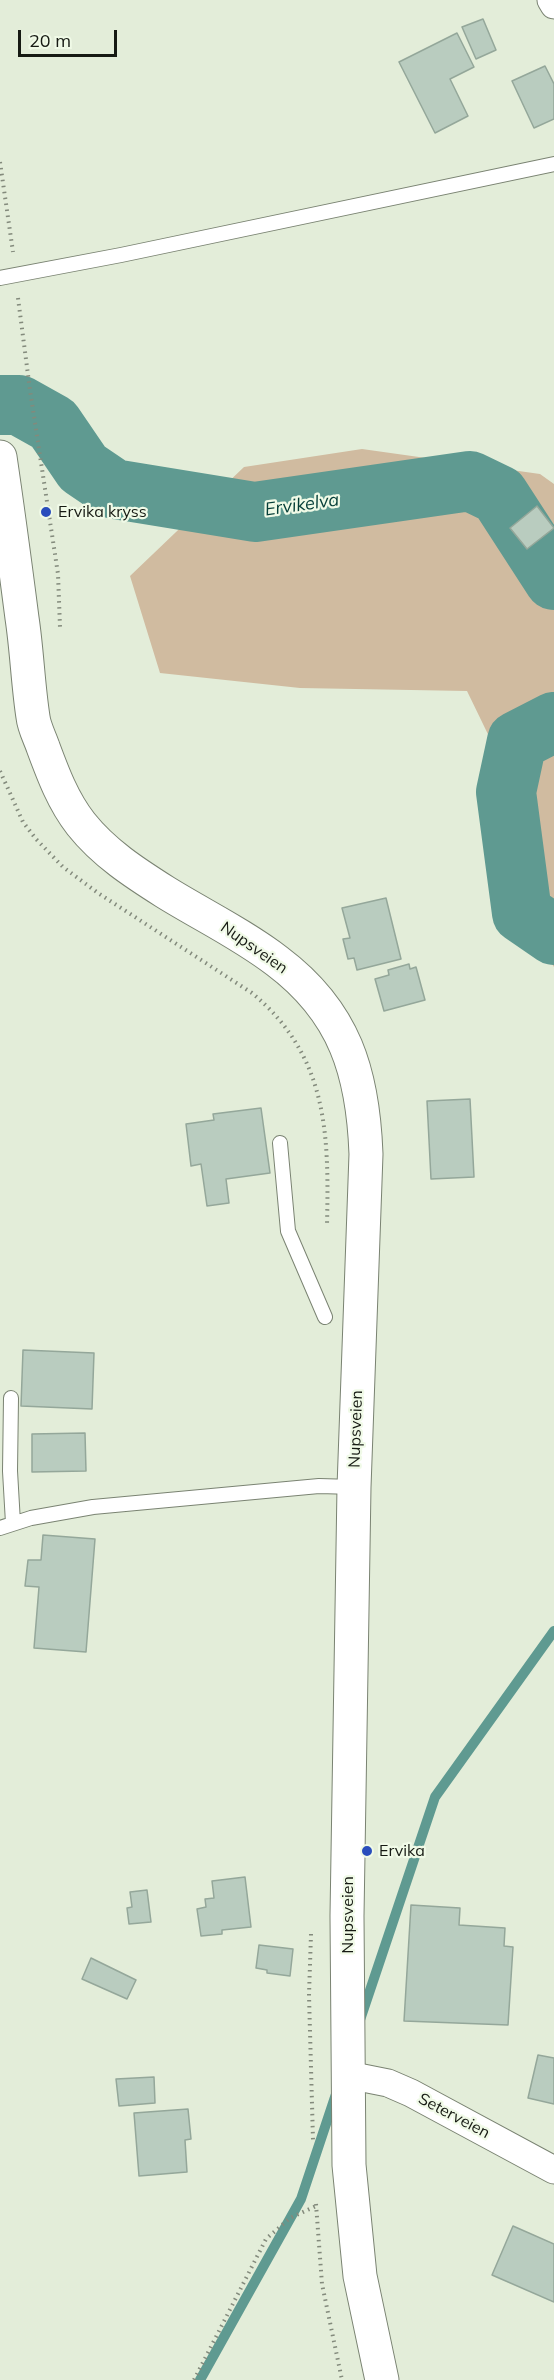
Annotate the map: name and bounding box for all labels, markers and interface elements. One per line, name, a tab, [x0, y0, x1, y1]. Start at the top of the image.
scale bar	[21, 18, 120, 56]
text: 20 m	[29, 29, 71, 52]
water label: Ervikelva	[263, 489, 341, 521]
place label: Ervika kryss	[58, 502, 147, 522]
marker: Ervika kryss	[39, 505, 53, 519]
street label: Nupsveien	[217, 918, 291, 978]
street label: Nupsveien	[345, 1390, 367, 1468]
place label: Ervika	[379, 1841, 425, 1861]
marker: Ervika	[360, 1844, 374, 1858]
street label: Nupsveien	[338, 1876, 358, 1954]
street label: Seterveien	[415, 2089, 493, 2143]

